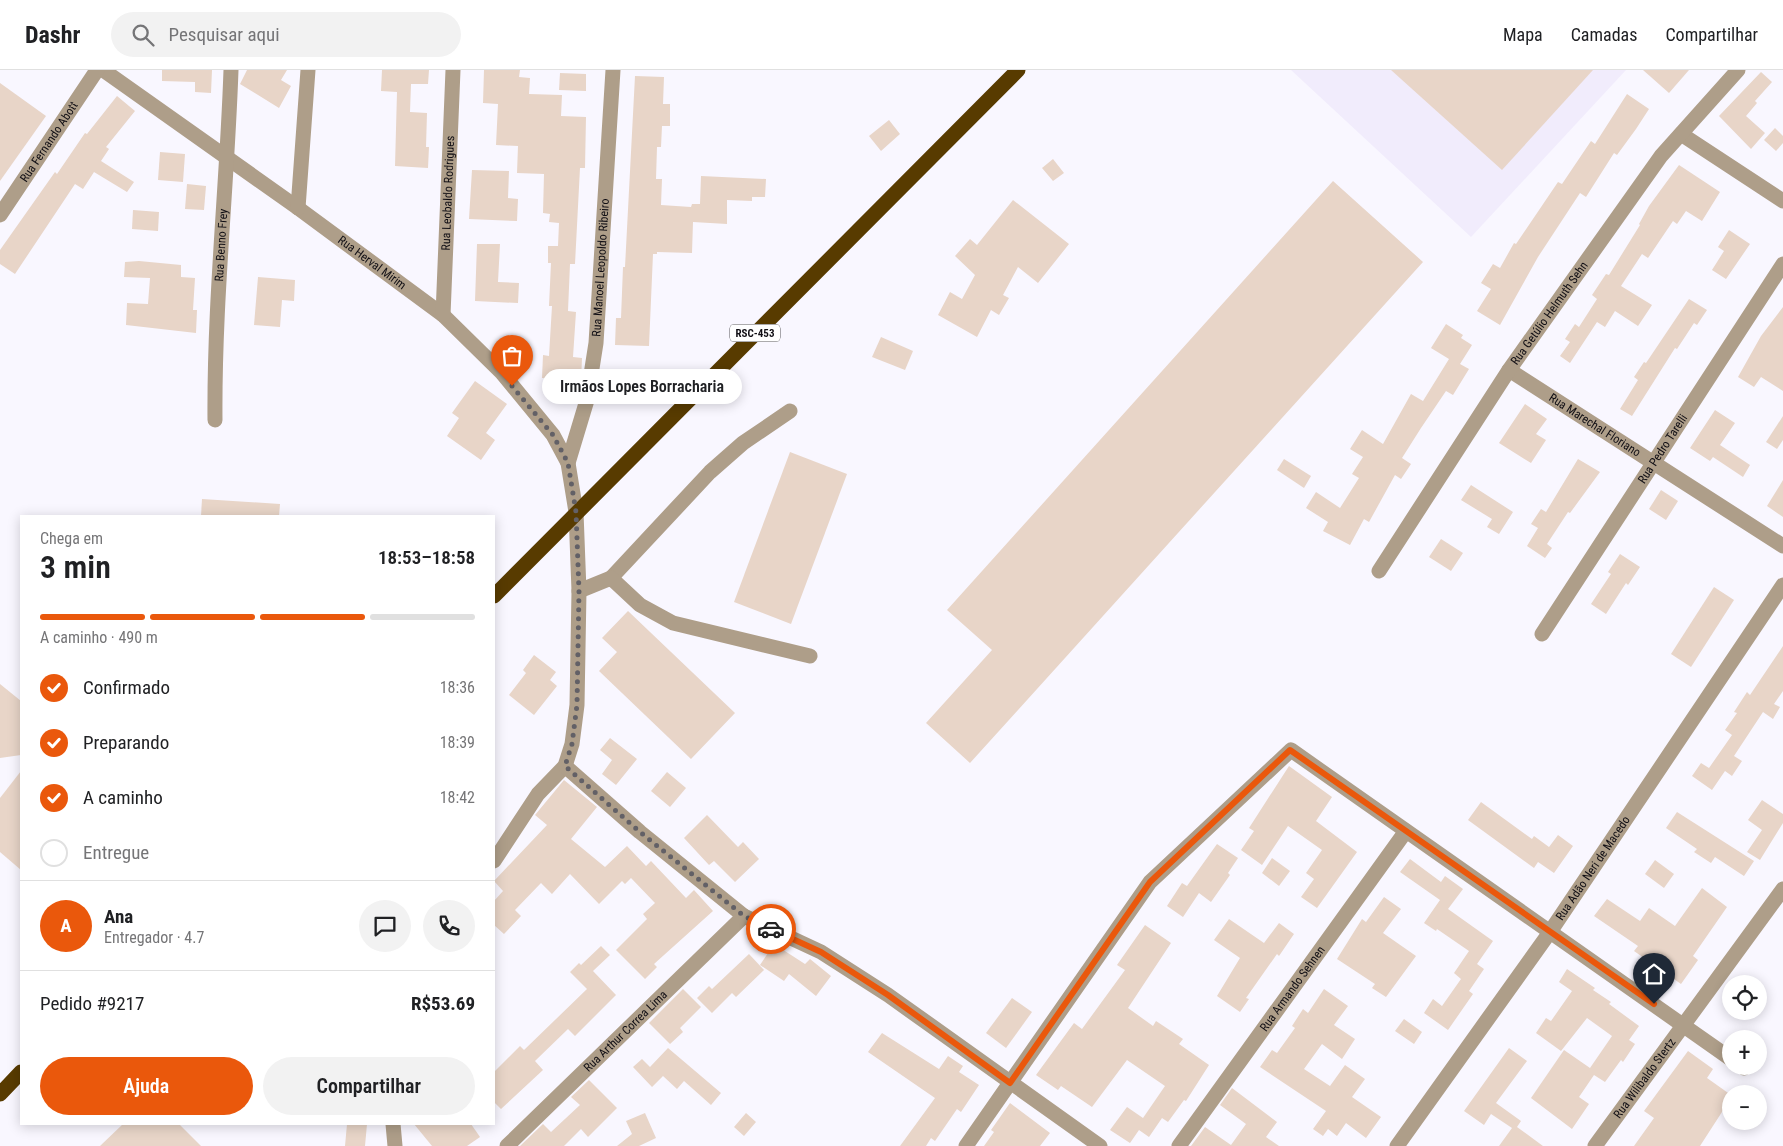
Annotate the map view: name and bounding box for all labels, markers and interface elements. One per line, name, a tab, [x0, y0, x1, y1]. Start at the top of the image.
search box	[111, 12, 461, 57]
text: Dashr	[25, 21, 81, 49]
icon: search	[129, 21, 157, 49]
text: Pesquisar aqui	[169, 23, 280, 46]
text: Mapa	[1503, 24, 1543, 45]
text: Camadas	[1571, 24, 1637, 45]
text: Compartilhar	[1665, 24, 1758, 45]
street label: Rua Fernando Abott	[17, 99, 81, 185]
street label: Rua Leobaldo Rodrigues	[439, 135, 457, 251]
street label: Rua Manoel Leopoldo Ribeiro	[589, 198, 612, 337]
street label: Rua Benno Frey	[212, 208, 230, 282]
street label: Rua Herval Mirim	[335, 233, 409, 292]
street label: Rua Getúlio Helmuth Sehn	[1508, 259, 1591, 368]
road number: RSC-453	[730, 324, 780, 342]
pin	[491, 335, 533, 386]
icon: bag	[498, 342, 526, 370]
callout: Irmãos Lopes Borracharia	[542, 368, 742, 404]
text: Irmãos Lopes Borracharia	[560, 377, 724, 396]
street label: Rua Marechal Floriano	[1546, 391, 1643, 460]
street label: Rua Pedro Tarelli	[1635, 412, 1690, 486]
text: Chega em	[40, 529, 103, 548]
text: 18:53–18:58	[378, 546, 475, 569]
text: 3 min	[40, 548, 111, 586]
text: A caminho · 490 m	[40, 628, 158, 647]
icon: check	[40, 674, 68, 702]
text: Confirmado	[83, 676, 170, 699]
text: 18:36	[440, 678, 475, 697]
icon: check	[40, 729, 68, 757]
text: Preparando	[83, 731, 169, 754]
text: 18:39	[440, 733, 475, 752]
icon: check	[40, 784, 68, 812]
text: A caminho	[83, 786, 163, 809]
text: 18:42	[440, 788, 475, 807]
street label: Rua Adão Neri de Macedo	[1553, 813, 1633, 923]
text: Entregue	[83, 841, 149, 864]
button: chat	[359, 900, 411, 952]
button: phone	[423, 900, 475, 952]
courier	[746, 904, 796, 954]
text: Ana	[104, 905, 133, 928]
text: A	[60, 914, 72, 937]
icon: car	[757, 915, 785, 943]
text: Entregador · 4.7	[104, 928, 204, 947]
street label: Rua Armando Sehnen	[1257, 943, 1328, 1034]
pin	[1633, 953, 1675, 1004]
icon: home	[1640, 960, 1668, 988]
map controls	[1722, 975, 1767, 1130]
button: locate	[1722, 975, 1767, 1020]
street label: Rua Arthur Correa Lima	[581, 987, 670, 1075]
text: Pedido #9217	[40, 992, 144, 1015]
text: R$53.69	[411, 992, 475, 1015]
button: +	[1722, 1030, 1767, 1075]
street label: Rua Wilibaldo Stertz	[1611, 1036, 1678, 1121]
button: Ajuda	[40, 1057, 253, 1115]
button: Compartilhar	[263, 1057, 475, 1115]
button: −	[1722, 1085, 1767, 1130]

